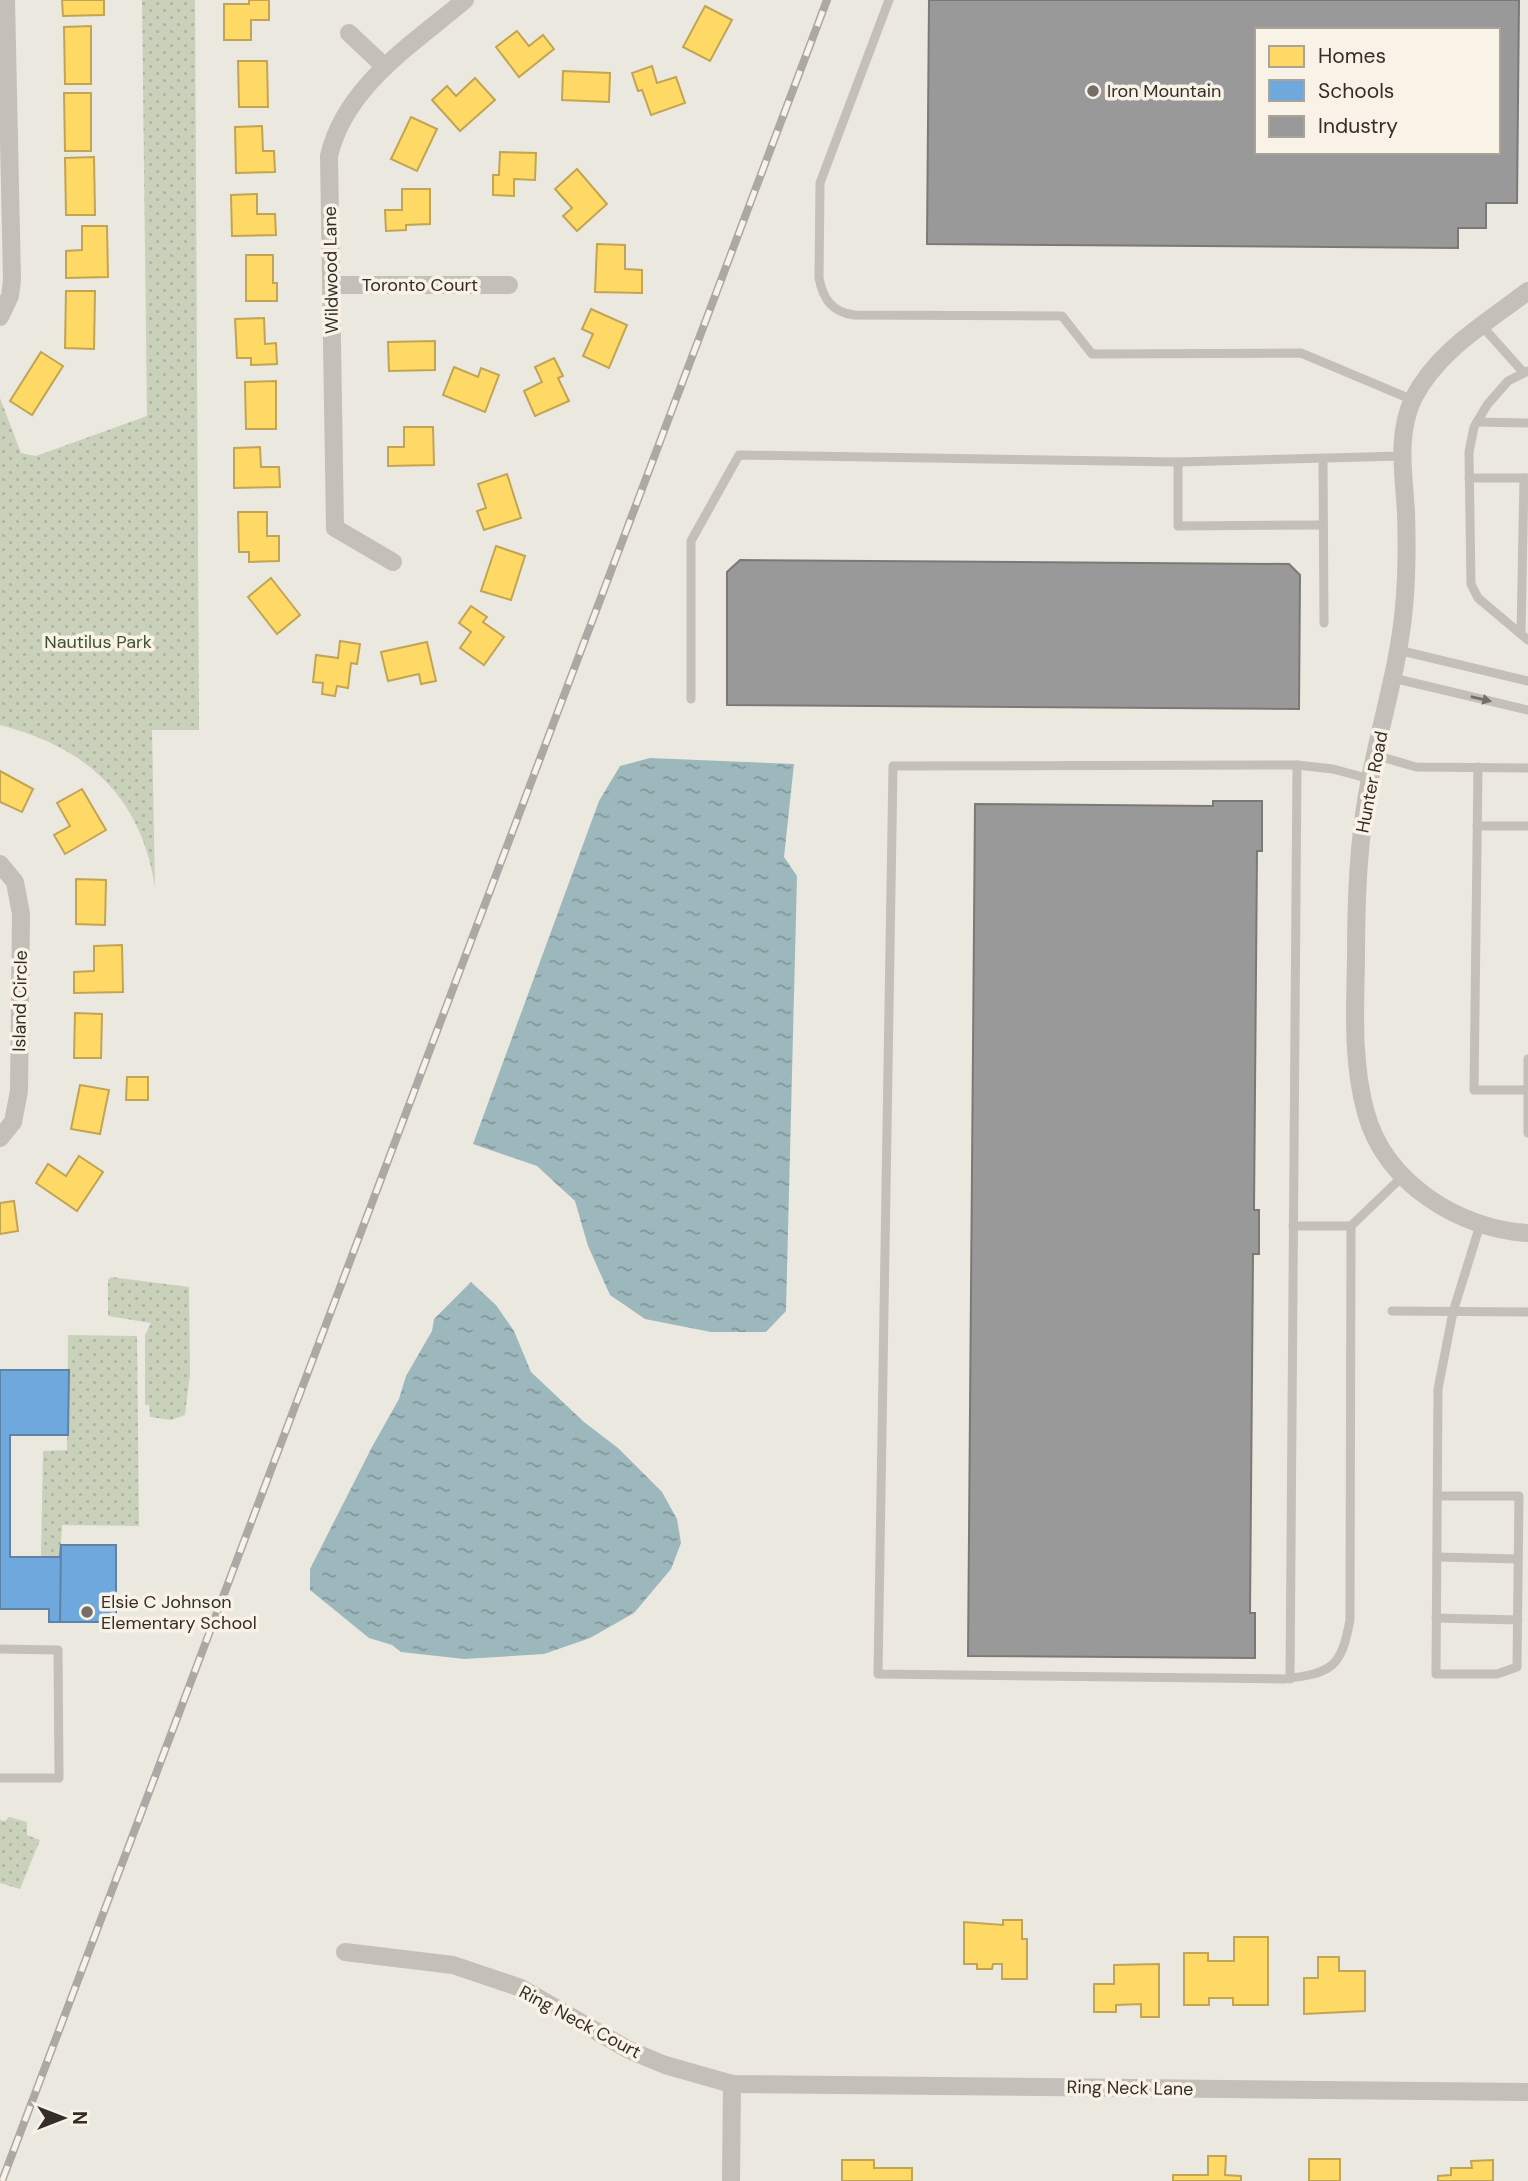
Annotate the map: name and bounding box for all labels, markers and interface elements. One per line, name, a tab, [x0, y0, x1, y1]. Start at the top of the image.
legend	[1255, 28, 1500, 154]
text: Homes	[1318, 42, 1386, 70]
text: Schools	[1318, 77, 1394, 105]
place label: Iron Mountain	[1107, 79, 1221, 103]
marker: Iron Mountain	[1085, 83, 1101, 99]
text: Industry	[1318, 112, 1398, 140]
street label: Wildwood Lane	[318, 206, 344, 334]
street label: Toronto Court	[362, 273, 478, 297]
park label: Nautilus Park	[44, 630, 152, 654]
one-way arrow	[1470, 693, 1492, 704]
street label: Hunter Road	[1350, 729, 1394, 835]
street label: Island Circle	[7, 950, 33, 1052]
place label: Elsie C Johnson Elementary School	[101, 1590, 257, 1635]
marker: Elsie C Johnson Elementary School	[79, 1604, 95, 1620]
street label: Ring Neck Court	[515, 1980, 645, 2064]
street label: Ring Neck Lane	[1066, 2075, 1194, 2101]
north arrow	[28, 2083, 98, 2153]
text: N	[67, 2111, 92, 2125]

